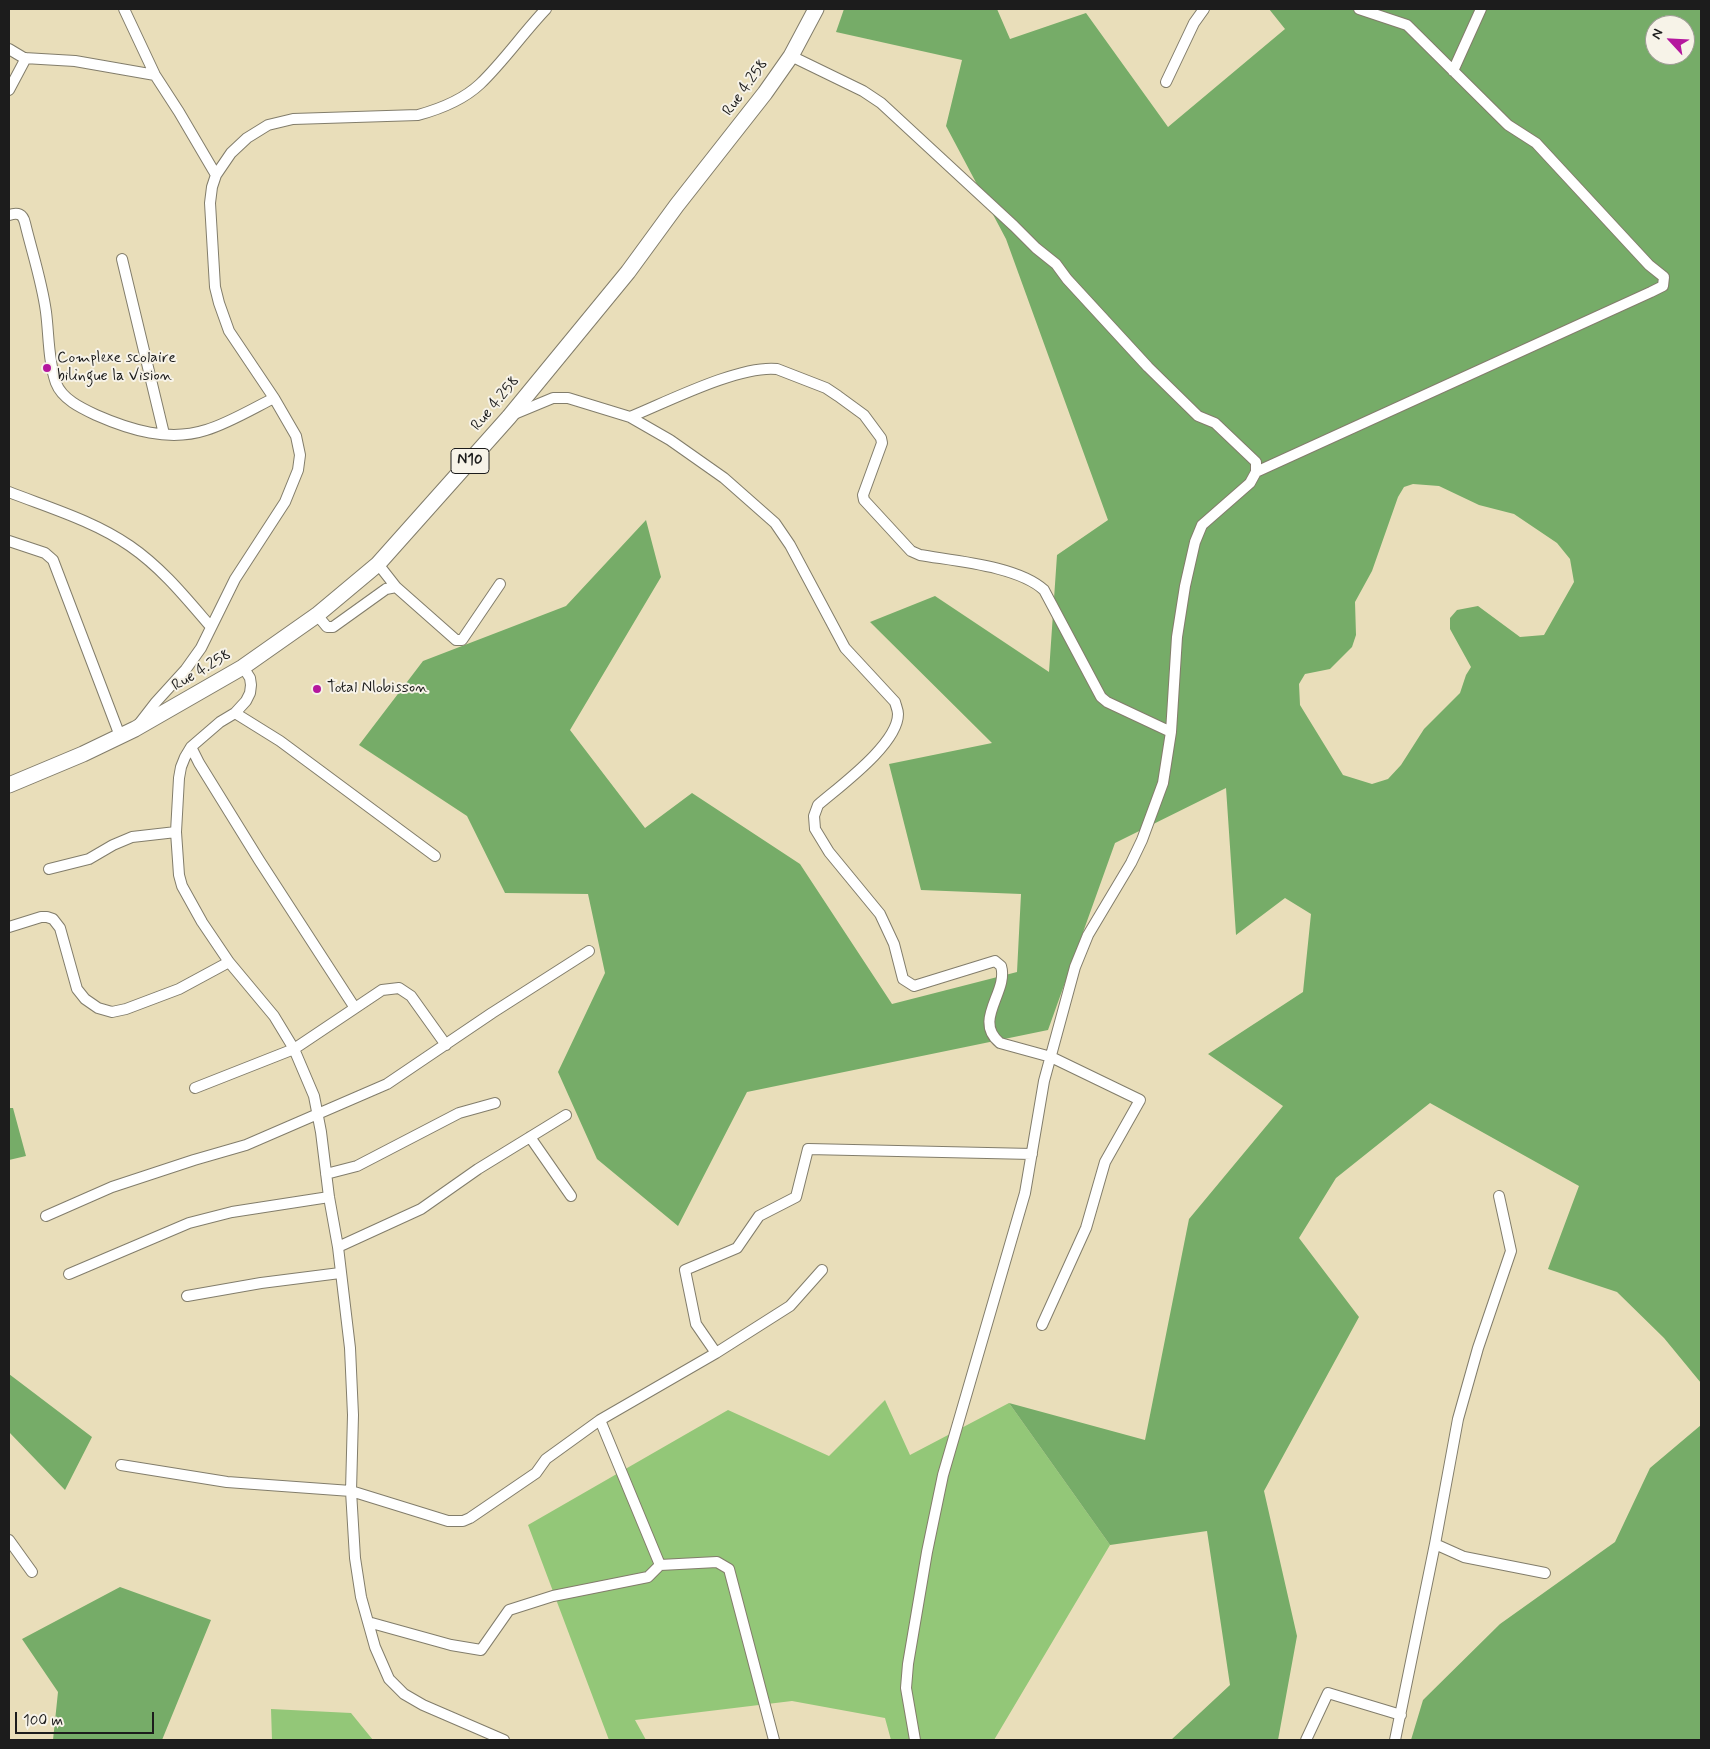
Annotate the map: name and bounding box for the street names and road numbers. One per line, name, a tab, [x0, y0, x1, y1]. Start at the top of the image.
street label: Rue 4.258	[719, 56, 773, 120]
street label: Rue 4.258	[468, 373, 524, 435]
road number: N10	[451, 448, 489, 474]
street label: Rue 4.258	[169, 646, 235, 696]

